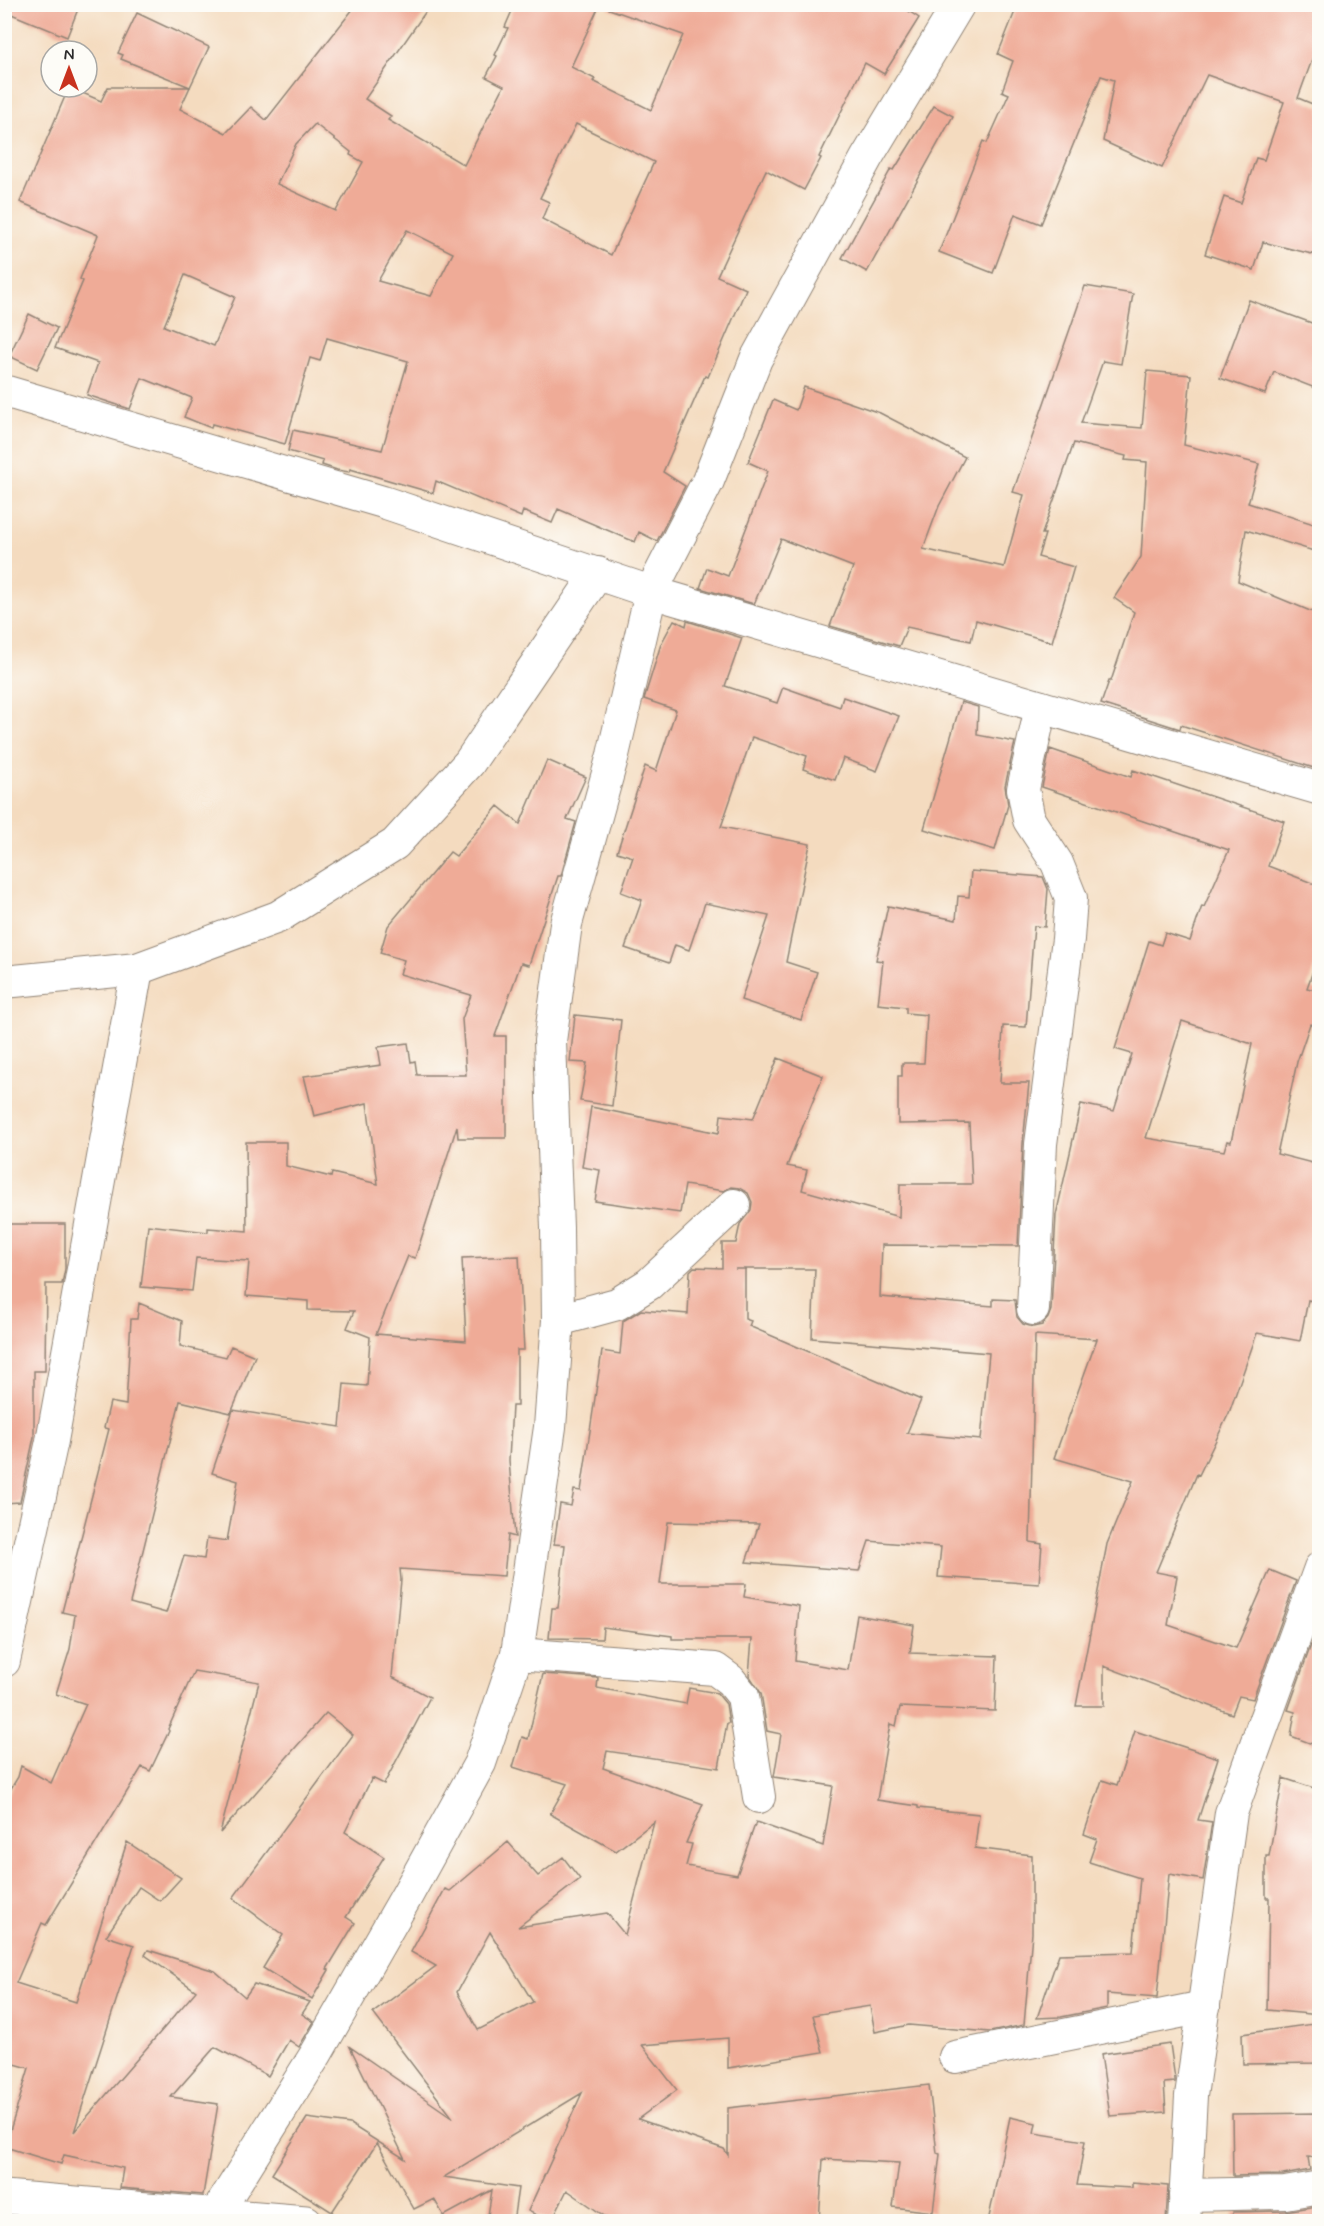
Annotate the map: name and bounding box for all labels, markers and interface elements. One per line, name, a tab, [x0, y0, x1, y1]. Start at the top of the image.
north arrow	[39, 39, 99, 99]
text: N	[64, 45, 74, 66]

